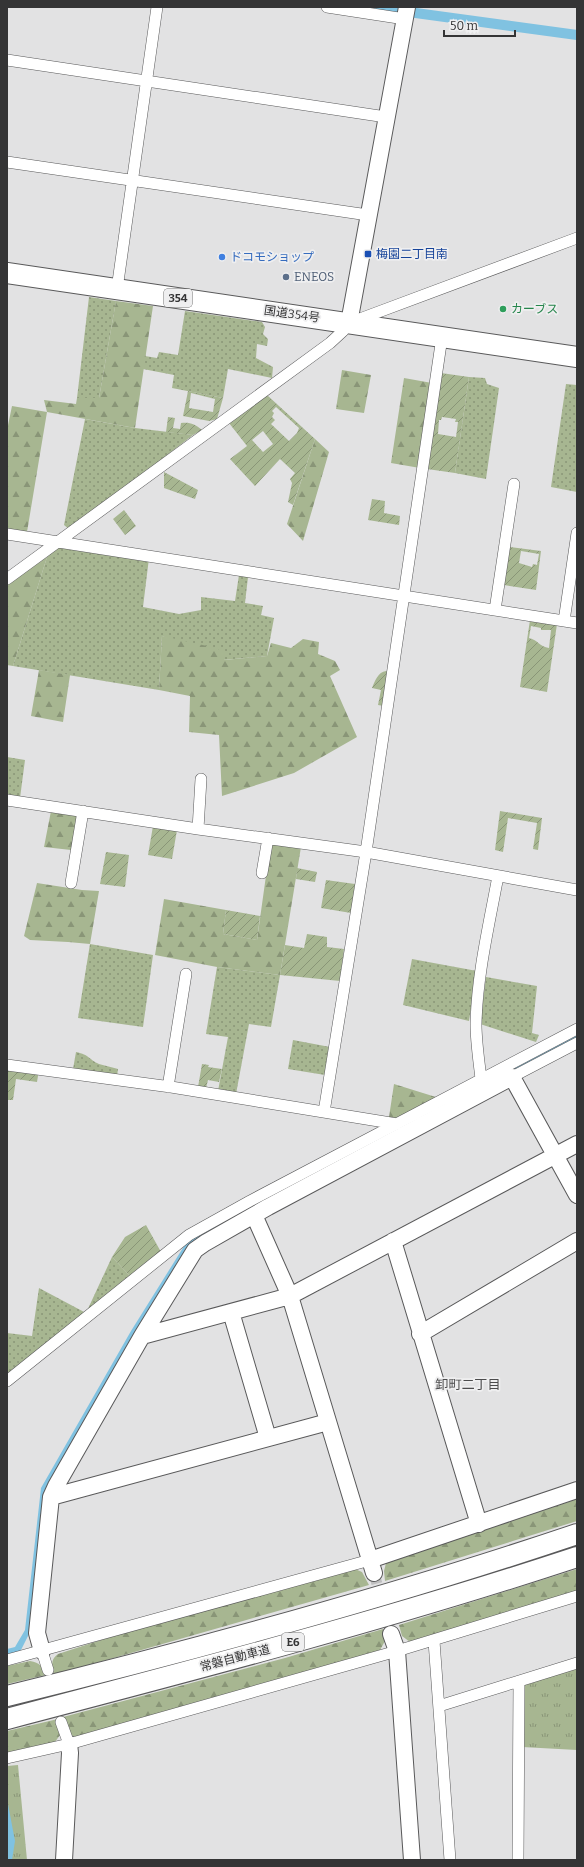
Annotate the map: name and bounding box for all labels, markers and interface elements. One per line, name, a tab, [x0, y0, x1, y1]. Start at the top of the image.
scale bar	[444, 12, 515, 38]
text: 50 m	[450, 19, 479, 33]
place label: 梅園二丁目南	[376, 247, 448, 261]
marker: 梅園二丁目南	[363, 249, 373, 259]
place label: ドコモショップ	[230, 250, 314, 264]
marker: ドコモショップ	[217, 252, 227, 262]
place label: ENEOS	[294, 270, 334, 284]
marker: ENEOS	[281, 272, 291, 282]
road number: 354	[164, 289, 192, 307]
place label: カーブス	[511, 302, 558, 316]
street label: 国道354号	[263, 303, 321, 325]
marker: カーブス	[498, 304, 508, 314]
district label: 卸町二丁目	[434, 1377, 501, 1392]
road number: E6	[282, 1633, 304, 1651]
street label: 常磐自動車道	[198, 1642, 272, 1674]

